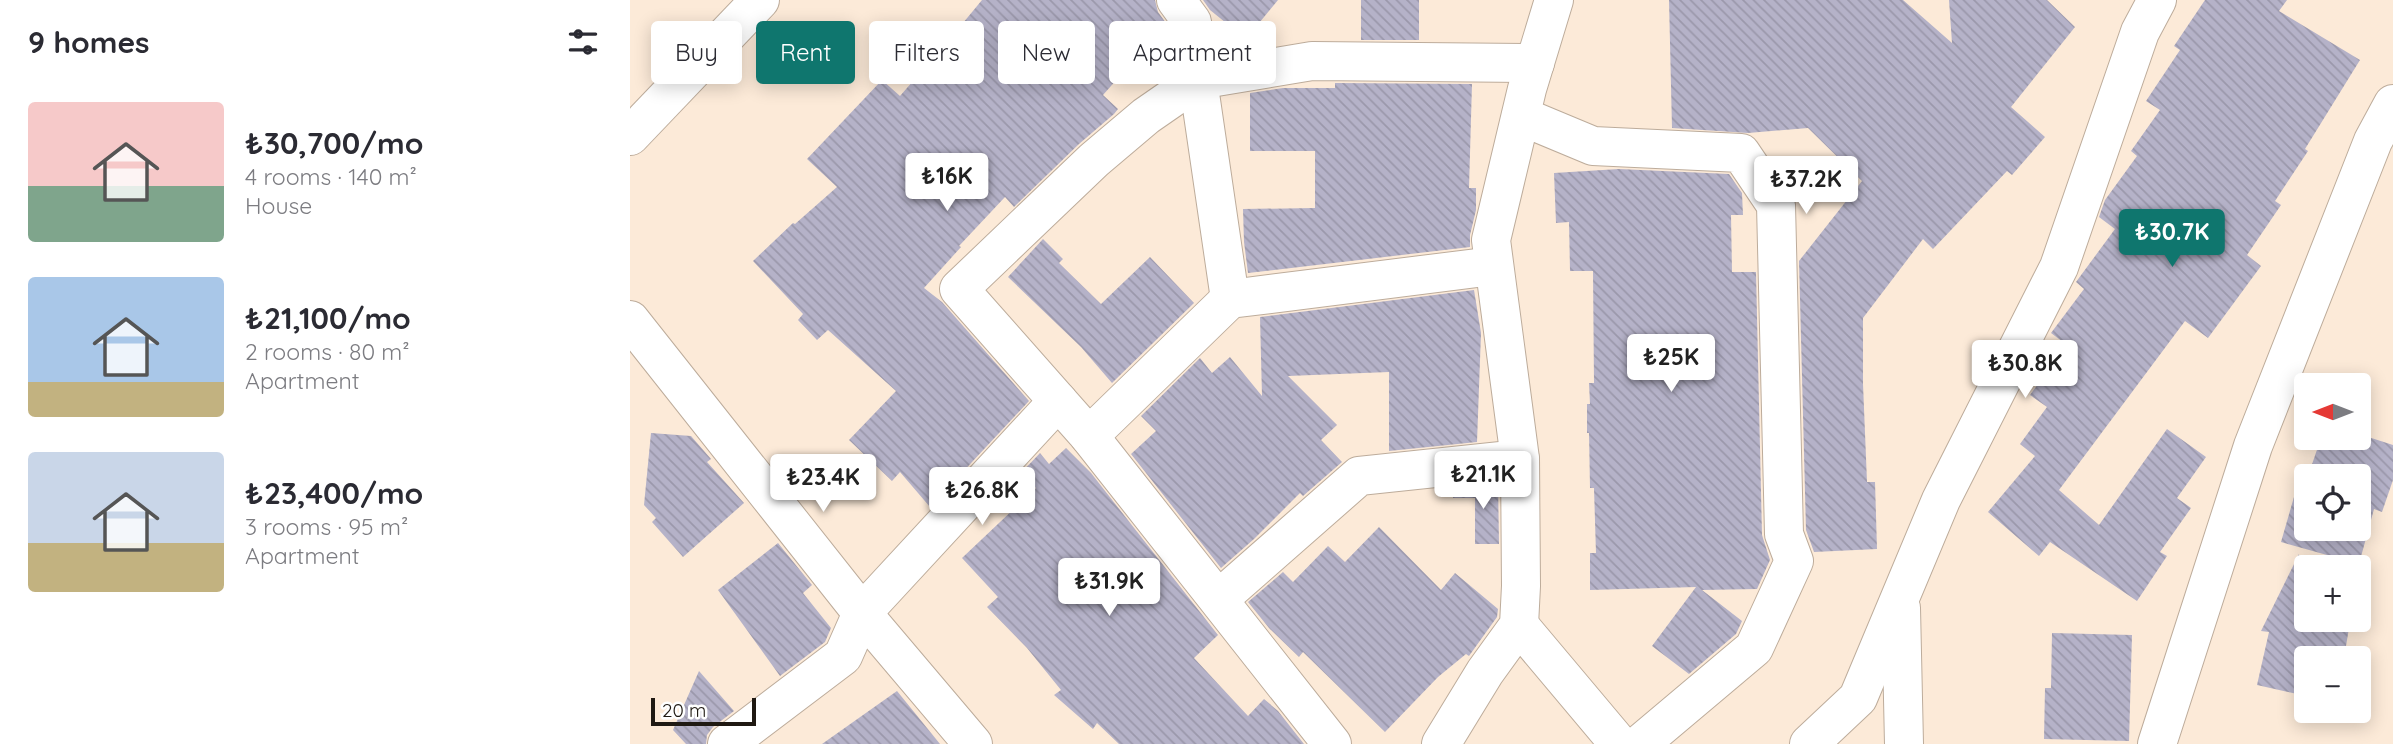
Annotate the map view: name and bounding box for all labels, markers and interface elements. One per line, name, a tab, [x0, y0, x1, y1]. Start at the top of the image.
chip: Buy	[651, 21, 742, 84]
chip: Rent	[756, 21, 855, 84]
chip: Filters	[869, 21, 984, 84]
chip: New	[998, 21, 1095, 84]
chip: Apartment	[1109, 21, 1276, 84]
text: 9 homes	[28, 23, 150, 61]
icon: filters	[564, 23, 602, 61]
text: ₺30,700/mo	[245, 124, 424, 162]
icon: home	[84, 130, 168, 214]
pin: ₺16K	[906, 154, 988, 213]
pin: ₺37.2K	[1749, 156, 1863, 216]
text: ₺16K	[921, 161, 973, 190]
text: 4 rooms · 140 m²	[245, 162, 417, 191]
text: ₺37.2K	[1770, 164, 1842, 193]
text: House	[245, 191, 312, 220]
pin: ₺30.7K	[2115, 210, 2229, 269]
text: ₺30.7K	[2135, 217, 2209, 246]
text: ₺21,100/mo	[245, 299, 411, 337]
icon: home	[84, 305, 168, 389]
pin: ₺25K	[1630, 334, 1712, 394]
text: 2 rooms · 80 m²	[245, 337, 410, 366]
pin: ₺30.8K	[1968, 340, 2082, 400]
text: ₺25K	[1643, 342, 1699, 371]
text: ₺30.8K	[1988, 348, 2062, 377]
text: Apartment	[245, 366, 359, 395]
north arrow	[2294, 373, 2371, 450]
map controls	[2294, 373, 2371, 723]
pin: ₺21.1K	[1426, 452, 1540, 511]
pin: ₺23.4K	[766, 454, 880, 514]
text: ₺21.1K	[1450, 459, 1516, 488]
text: ₺23.4K	[786, 462, 860, 491]
button: locate	[2294, 464, 2371, 541]
pin: ₺26.8K	[925, 468, 1039, 527]
text: ₺23,400/mo	[245, 474, 423, 512]
text: ₺26.8K	[945, 475, 1019, 504]
icon: home	[84, 480, 168, 564]
text: 3 rooms · 95 m²	[245, 512, 408, 541]
text: Apartment	[245, 541, 359, 570]
button: +	[2294, 555, 2371, 632]
pin: ₺31.9K	[1052, 558, 1166, 618]
text: ₺31.9K	[1074, 566, 1144, 595]
button: −	[2294, 646, 2371, 723]
scale bar	[651, 695, 756, 727]
text: 20 m	[662, 698, 706, 722]

